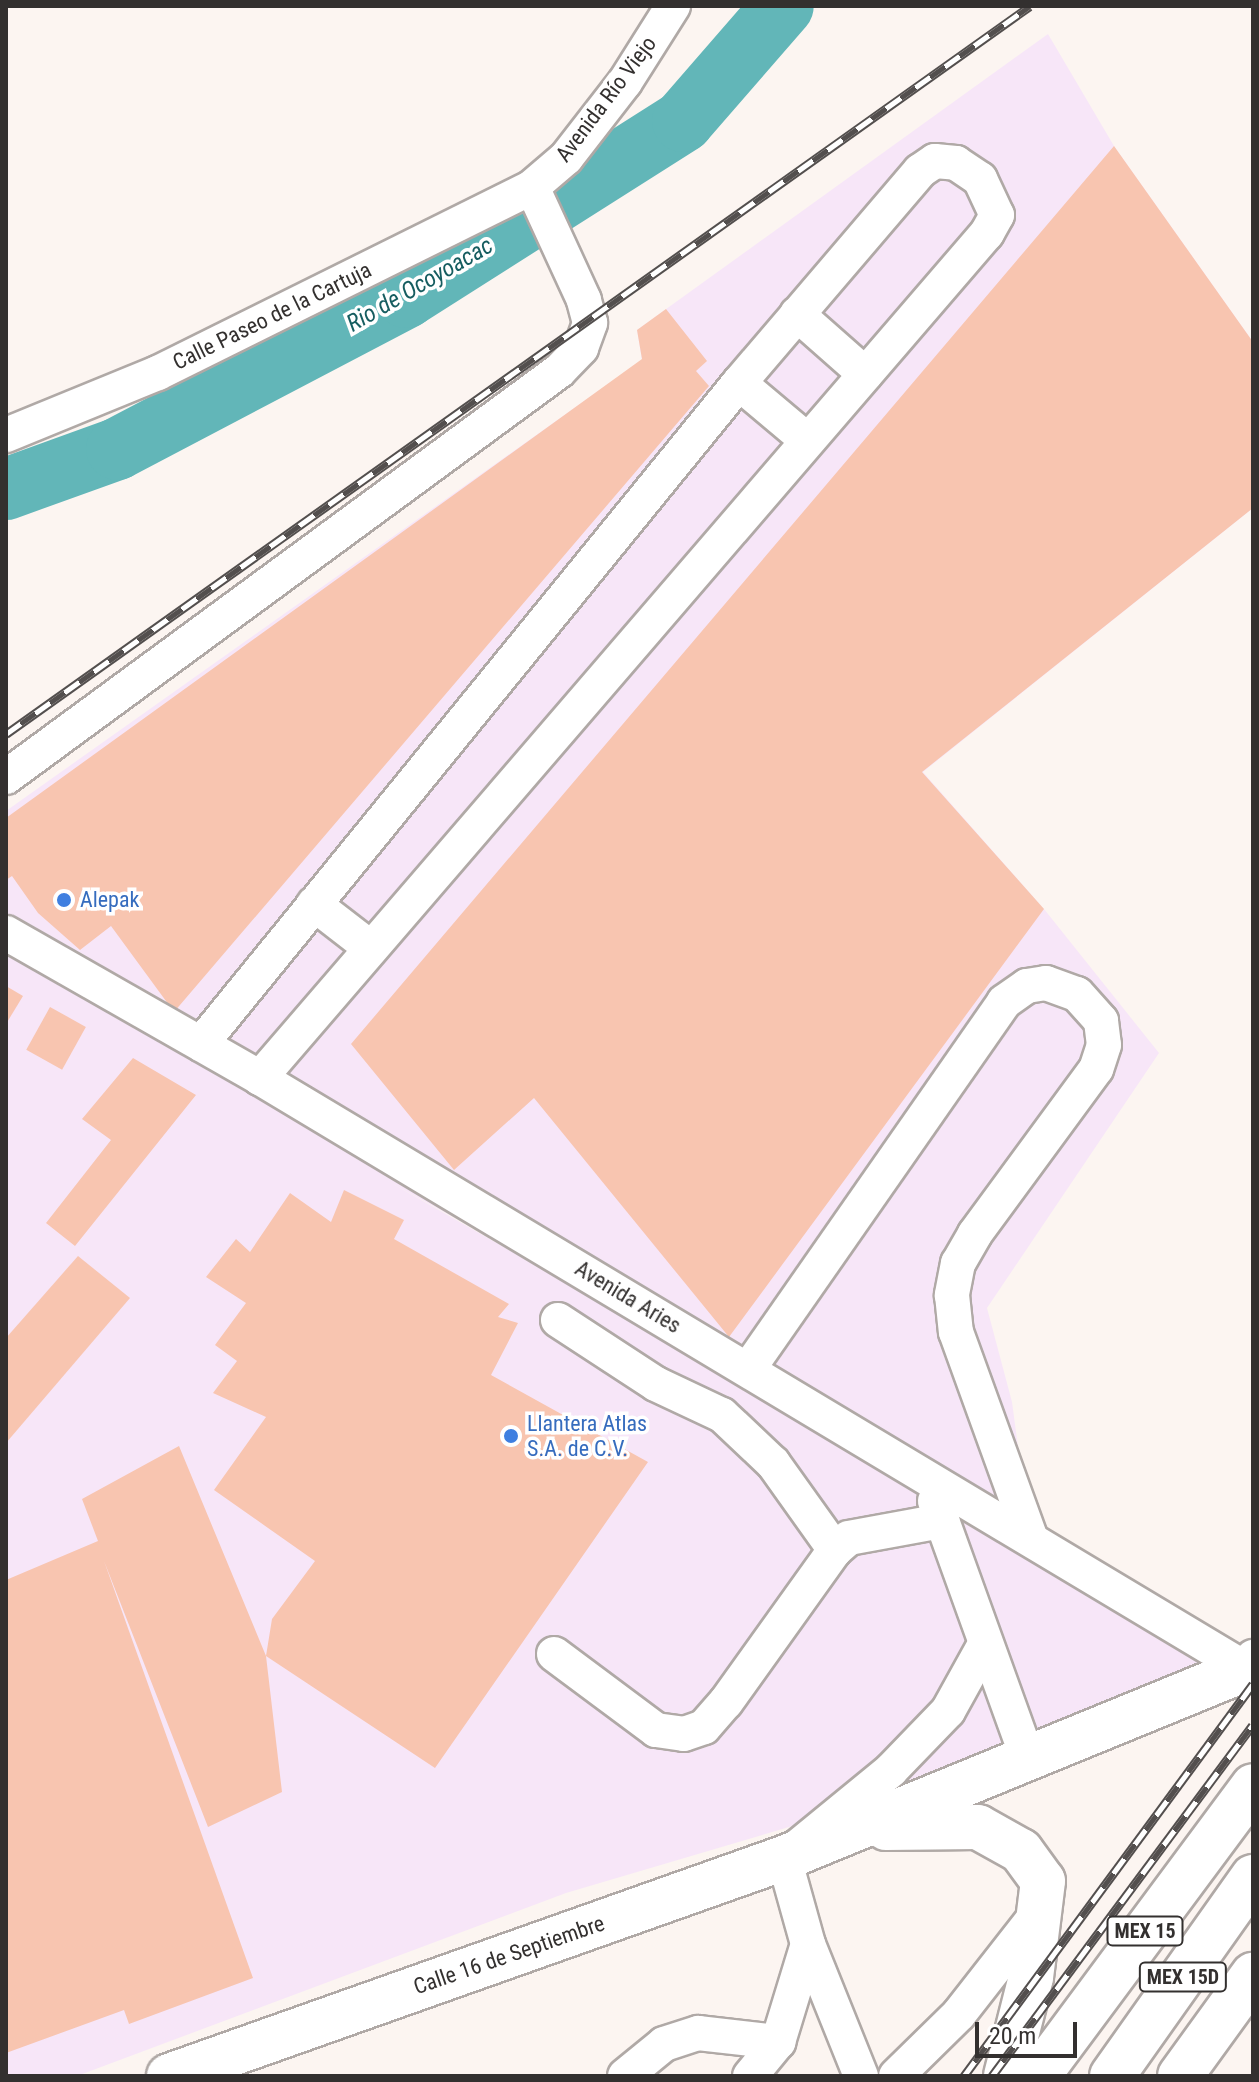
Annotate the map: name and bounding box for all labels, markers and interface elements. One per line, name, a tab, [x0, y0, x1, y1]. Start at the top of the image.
street label: Avenida Río Viejo	[550, 31, 662, 167]
water label: Rio de Ocoyoacac	[342, 232, 498, 338]
street label: Calle Paseo de la Cartuja	[169, 257, 375, 375]
place label: Alepak	[80, 887, 139, 913]
marker: Alepak	[55, 891, 73, 909]
street label: Avenida Aries	[570, 1255, 686, 1339]
place label: Llantera Atlas S.A. de C.V.	[527, 1410, 647, 1462]
marker: Llantera Atlas S.A. de C.V.	[502, 1427, 520, 1445]
street label: Calle 16 de Septiembre	[410, 1910, 608, 2000]
road number: MEX 15	[1105, 1915, 1185, 1947]
road number: MEX 15D	[1137, 1961, 1229, 1993]
scale bar	[979, 2006, 1081, 2056]
text: 20 m	[989, 2022, 1036, 2050]

